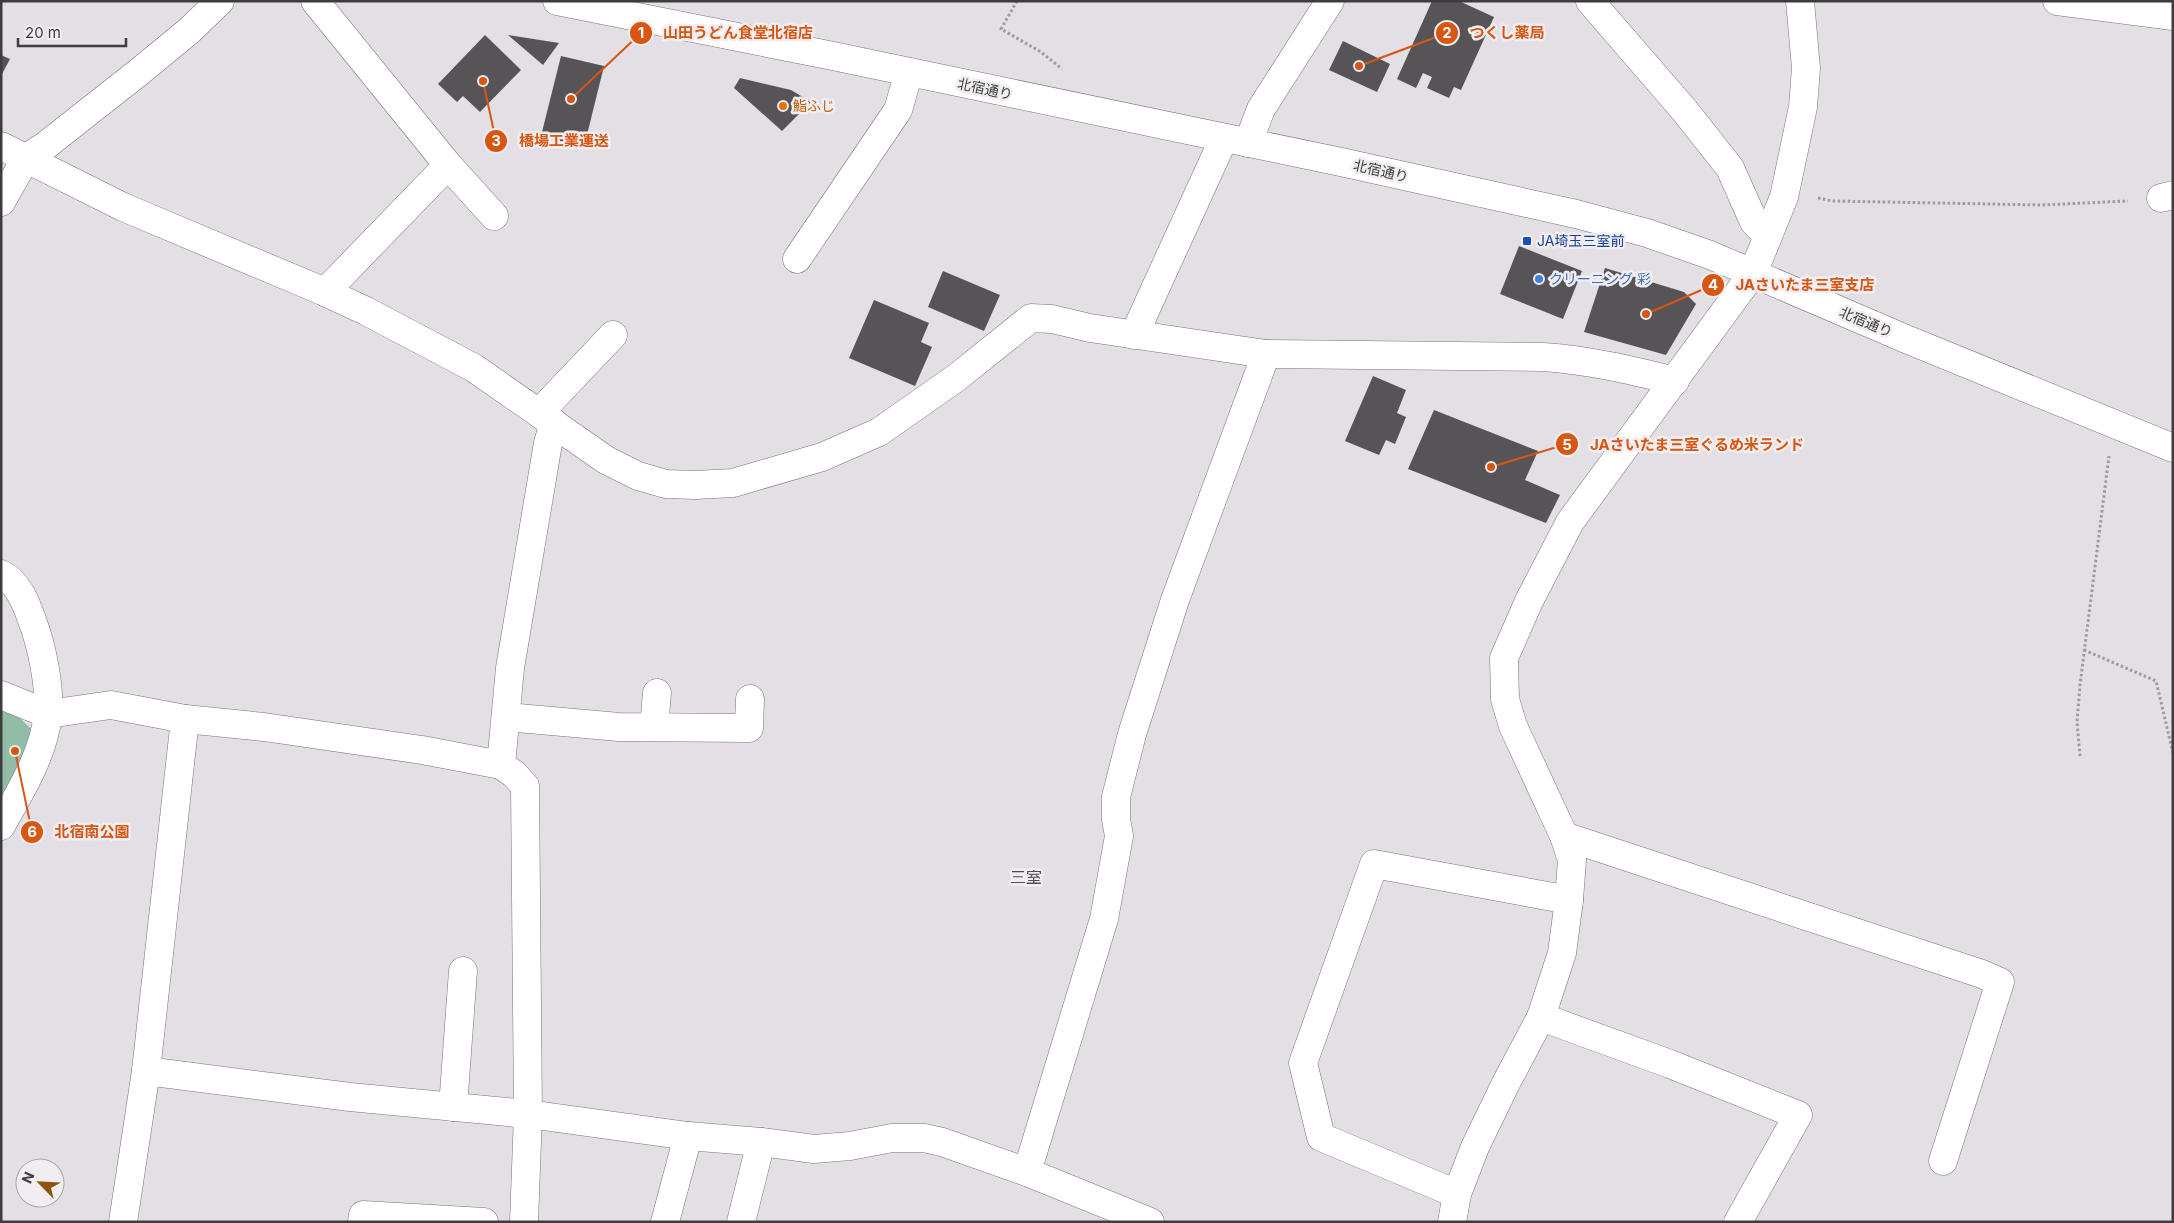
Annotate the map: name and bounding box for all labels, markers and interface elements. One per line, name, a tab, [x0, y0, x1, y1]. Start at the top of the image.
scale bar	[18, 15, 125, 47]
callout: 山田うどん食堂北宿店	[628, 18, 823, 48]
callout: つくし薬局	[1435, 18, 1555, 48]
text: 20 m	[25, 23, 61, 42]
text: 1	[638, 23, 644, 42]
text: 山田うどん食堂北宿店	[663, 23, 813, 42]
text: 2	[1442, 23, 1452, 42]
text: つくし薬局	[1469, 23, 1545, 42]
street label: 北宿通り	[956, 74, 1014, 103]
place label: 鮨ふじ	[793, 97, 835, 114]
marker: 鮨ふじ	[777, 100, 789, 112]
callout: 橋場工業運送	[484, 126, 619, 156]
text: 3	[491, 131, 501, 150]
text: 橋場工業運送	[519, 131, 609, 150]
street label: 北宿通り	[1352, 156, 1410, 185]
place label: JA埼玉三室前	[1537, 232, 1624, 249]
marker: JA埼玉三室前	[1521, 235, 1533, 247]
place label: クリーニング 彩	[1549, 270, 1651, 287]
callout: JAさいたま三室支店	[1701, 270, 1885, 300]
marker: クリーニング 彩	[1533, 273, 1545, 285]
text: 4	[1708, 275, 1718, 294]
text: JAさいたま三室支店	[1735, 275, 1875, 294]
street label: 北宿通り	[1837, 303, 1895, 340]
callout: JAさいたま三室ぐるめ米ランド	[1554, 429, 1814, 459]
text: 5	[1562, 435, 1572, 454]
text: JAさいたま三室ぐるめ米ランド	[1590, 435, 1804, 454]
callout: 北宿南公園	[20, 817, 140, 847]
text: 6	[27, 822, 37, 841]
text: 北宿南公園	[54, 822, 130, 841]
district label: 三室	[1010, 867, 1042, 887]
north arrow	[15, 1158, 65, 1208]
text: N	[18, 1169, 38, 1186]

